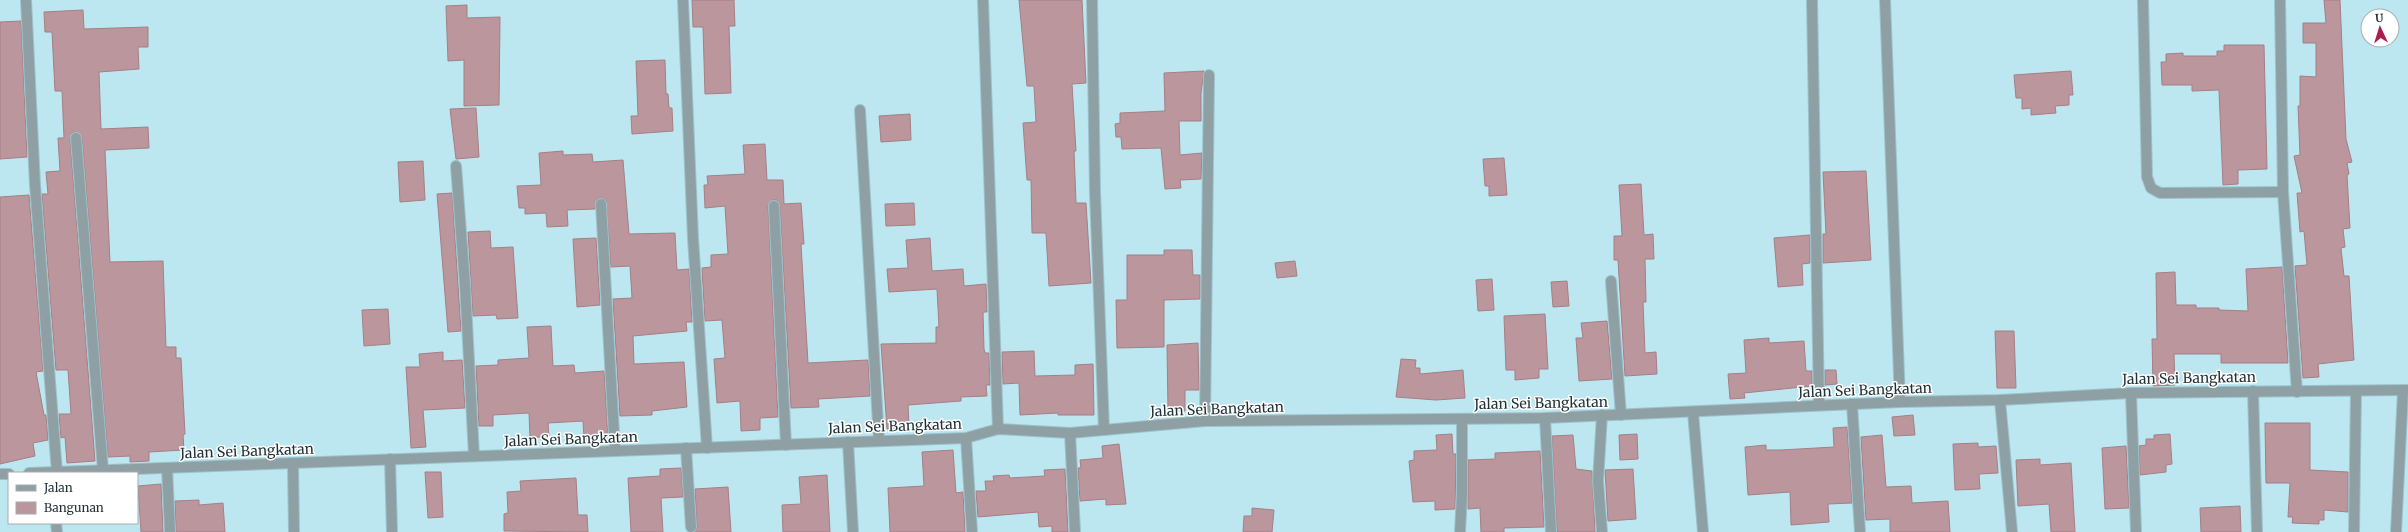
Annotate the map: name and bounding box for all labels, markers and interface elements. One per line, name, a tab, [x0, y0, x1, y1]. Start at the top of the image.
north arrow	[2360, 8, 2400, 48]
text: U	[2375, 11, 2385, 25]
street label: Jalan Sei Bangkatan	[2121, 368, 2256, 388]
street label: Jalan Sei Bangkatan	[1797, 379, 1932, 401]
street label: Jalan Sei Bangkatan	[1473, 393, 1608, 413]
street label: Jalan Sei Bangkatan	[1149, 398, 1284, 420]
street label: Jalan Sei Bangkatan	[827, 415, 962, 437]
street label: Jalan Sei Bangkatan	[503, 428, 638, 450]
street label: Jalan Sei Bangkatan	[179, 440, 314, 462]
legend	[8, 472, 138, 524]
text: Jalan	[43, 480, 73, 495]
text: Bangunan	[44, 500, 104, 515]

